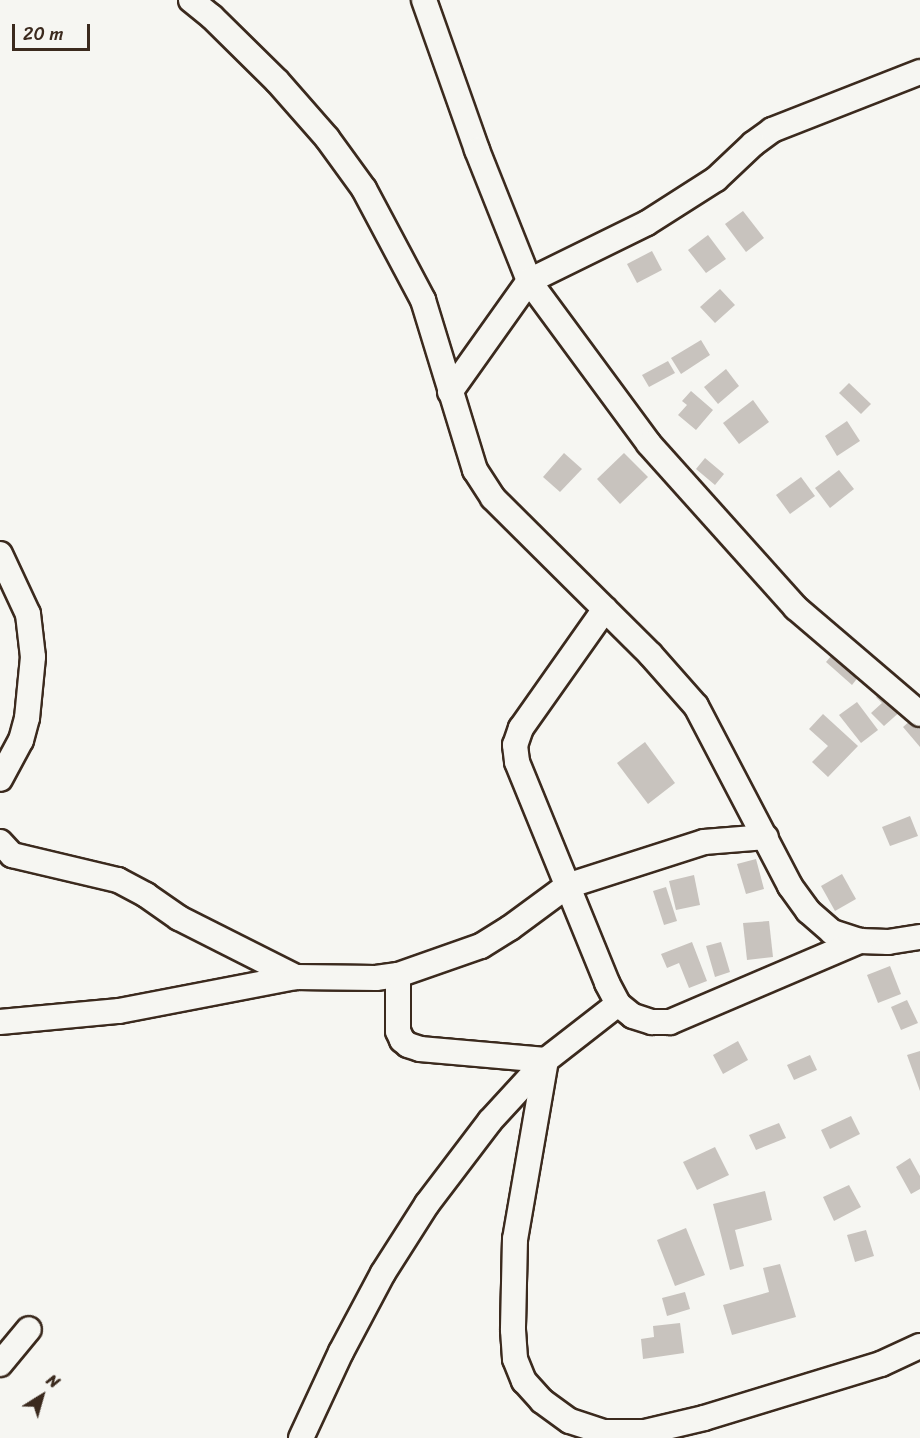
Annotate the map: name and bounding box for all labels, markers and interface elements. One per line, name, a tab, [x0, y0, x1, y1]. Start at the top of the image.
scale bar	[15, 12, 93, 50]
text: 20 m	[23, 18, 63, 50]
north arrow	[12, 1366, 72, 1426]
text: N	[40, 1366, 66, 1396]

